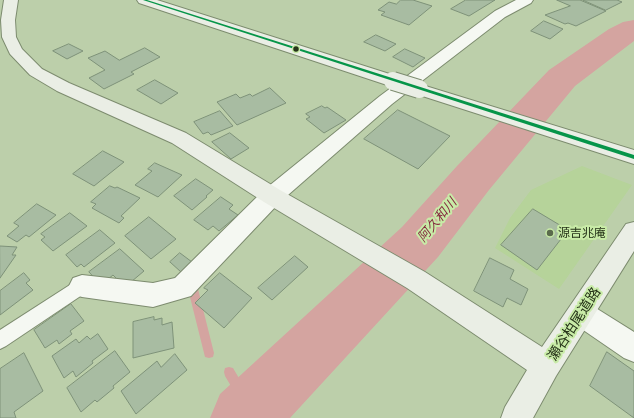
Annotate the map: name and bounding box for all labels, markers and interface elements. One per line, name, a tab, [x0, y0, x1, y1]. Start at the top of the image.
unlabelled marker	[291, 44, 301, 54]
water label: 阿久和川	[414, 195, 460, 245]
place label: 源吉兆庵	[558, 226, 606, 240]
marker: 源吉兆庵	[545, 228, 555, 238]
street label: 瀬谷柏尾道路	[544, 284, 604, 364]

